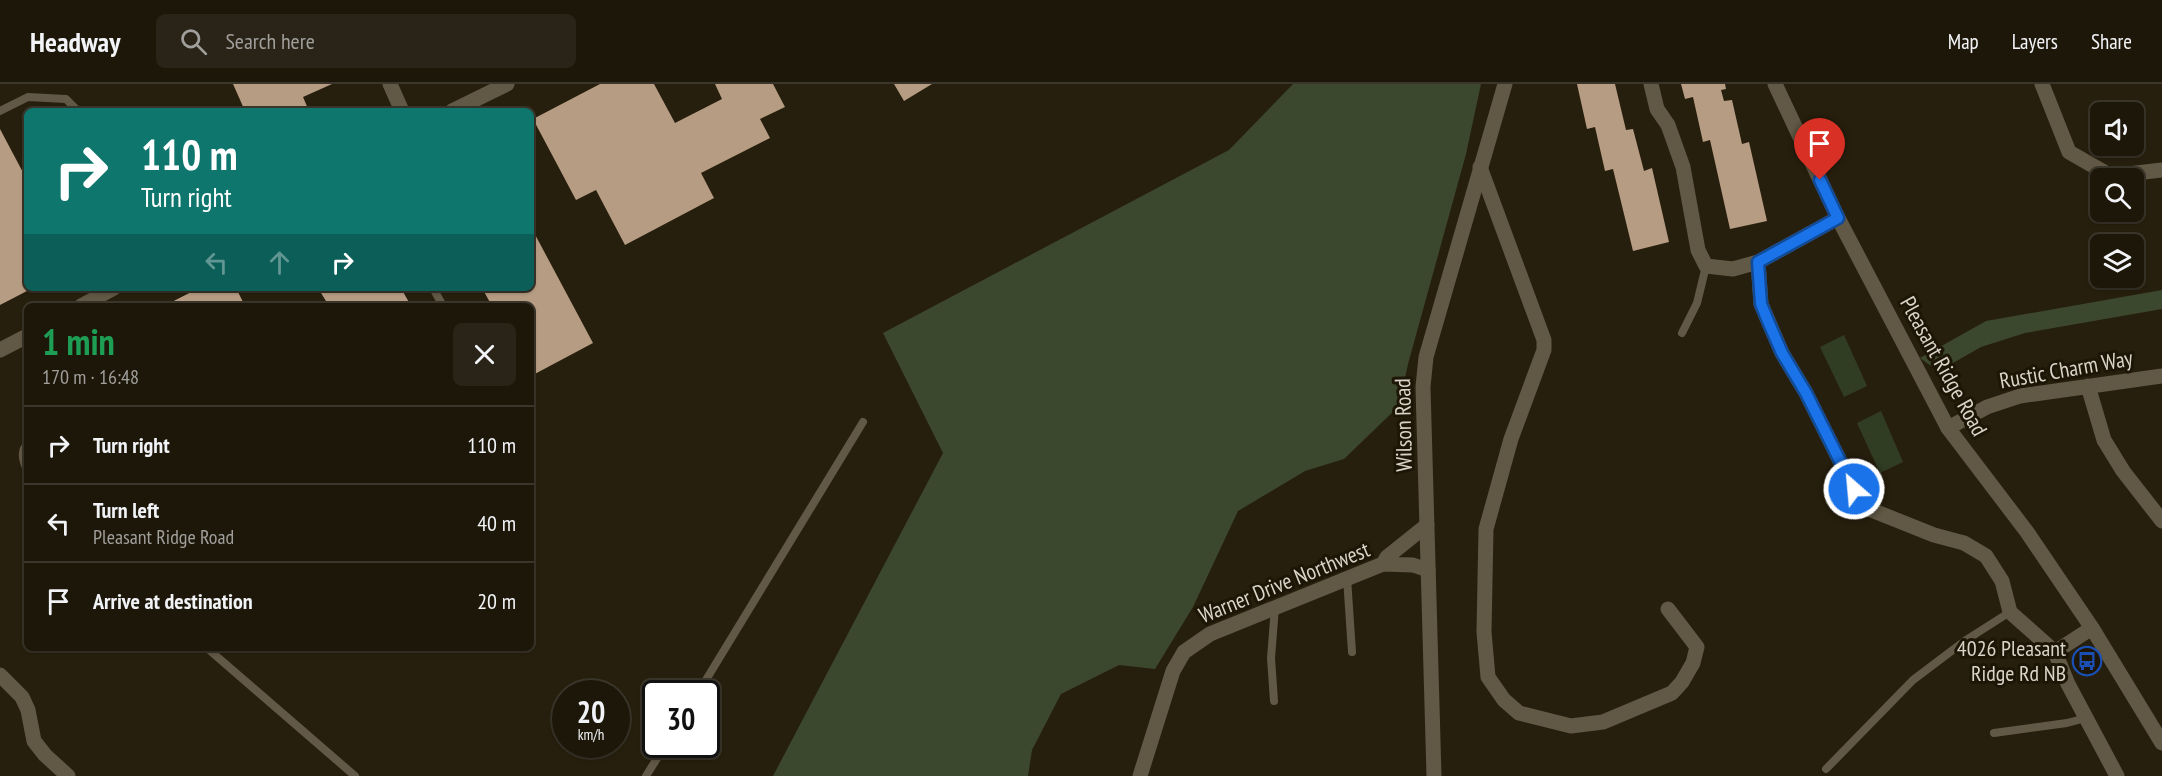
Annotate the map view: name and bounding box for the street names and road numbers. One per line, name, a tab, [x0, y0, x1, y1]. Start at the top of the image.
street label: Pleasant Ridge Road	[1894, 291, 1994, 441]
street label: Rustic Charm Way	[1997, 343, 2136, 394]
street label: Wilson Road	[1388, 378, 1418, 472]
street label: Warner Drive Northwest	[1194, 535, 1374, 629]

